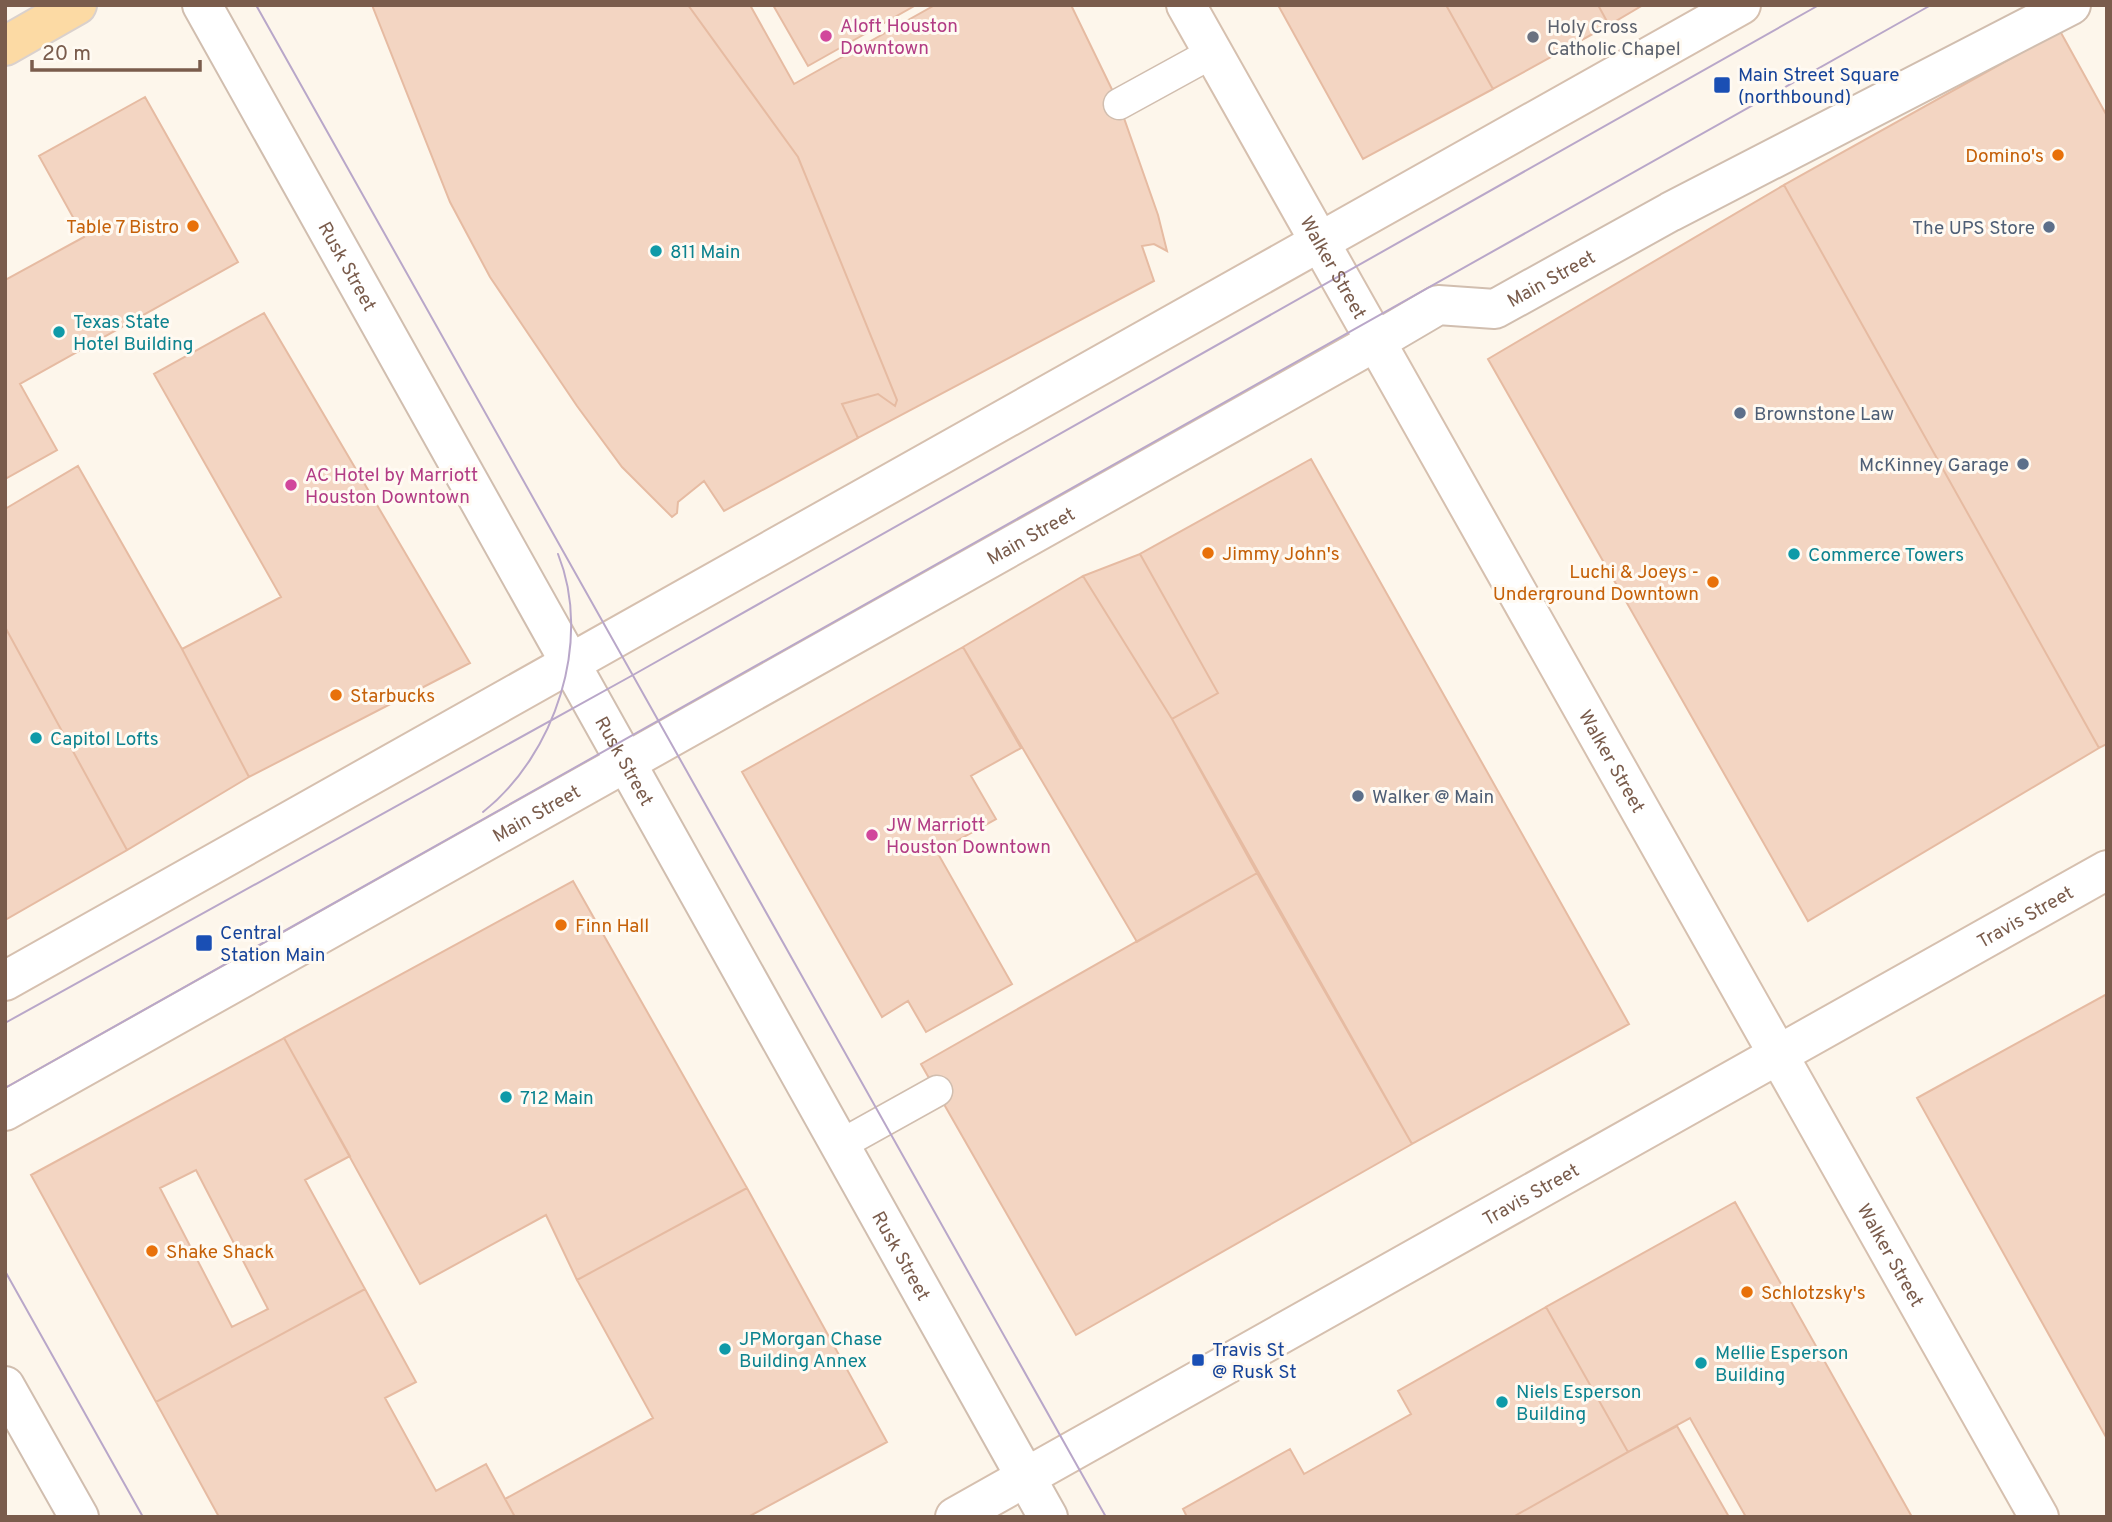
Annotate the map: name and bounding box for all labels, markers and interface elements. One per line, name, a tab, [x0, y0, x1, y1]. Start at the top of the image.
place label: Aloft Houston Downtown	[840, 15, 958, 61]
place label: Holy Cross Catholic Chapel	[1547, 16, 1681, 62]
scale bar	[32, 28, 200, 72]
marker: Aloft Houston Downtown	[818, 28, 834, 44]
marker: Holy Cross Catholic Chapel	[1525, 29, 1541, 45]
text: 20 m	[42, 41, 91, 68]
place label: Main Street Square (northbound)	[1738, 64, 1899, 110]
marker: Main Street Square (northbound)	[1712, 75, 1732, 95]
place label: Domino's	[1965, 145, 2044, 169]
marker: Domino's	[2050, 147, 2066, 163]
street label: Walker Street	[1294, 212, 1371, 324]
place label: Table 7 Bistro	[66, 216, 179, 240]
place label: The UPS Store	[1912, 217, 2035, 241]
marker: Table 7 Bistro	[185, 218, 201, 234]
street label: Rusk Street	[312, 218, 381, 316]
marker: The UPS Store	[2041, 219, 2057, 235]
place label: 811 Main	[670, 241, 740, 265]
marker: 811 Main	[648, 243, 664, 259]
street label: Main Street	[1503, 246, 1600, 314]
place label: Texas State Hotel Building	[73, 311, 194, 357]
marker: Texas State Hotel Building	[51, 324, 67, 340]
place label: Brownstone Law	[1754, 403, 1894, 427]
marker: Brownstone Law	[1732, 405, 1748, 421]
place label: McKinney Garage	[1859, 454, 2009, 478]
marker: McKinney Garage	[2015, 456, 2031, 472]
place label: AC Hotel by Marriott Houston Downtown	[305, 464, 478, 510]
marker: AC Hotel by Marriott Houston Downtown	[283, 477, 299, 493]
street label: Main Street	[983, 503, 1080, 571]
place label: Jimmy John's	[1222, 543, 1340, 567]
place label: Commerce Towers	[1808, 544, 1964, 568]
marker: Jimmy John's	[1200, 545, 1216, 561]
marker: Commerce Towers	[1786, 546, 1802, 562]
place label: Luchi & Joeys - Underground Downtown	[1493, 561, 1699, 607]
marker: Luchi & Joeys - Underground Downtown	[1705, 574, 1721, 590]
place label: Starbucks	[350, 685, 435, 709]
marker: Starbucks	[328, 687, 344, 703]
street label: Walker Street	[1572, 706, 1649, 818]
street label: Rusk Street	[588, 713, 658, 811]
place label: Capitol Lofts	[50, 728, 159, 752]
marker: Capitol Lofts	[28, 730, 44, 746]
street label: Main Street	[489, 780, 585, 849]
place label: Walker @ Main	[1372, 786, 1494, 810]
marker: Walker @ Main	[1350, 788, 1366, 804]
place label: JW Marriott Houston Downtown	[886, 814, 1051, 860]
marker: JW Marriott Houston Downtown	[864, 827, 880, 843]
street label: Travis Street	[1973, 881, 2078, 954]
place label: Finn Hall	[575, 915, 649, 939]
marker: Finn Hall	[553, 917, 569, 933]
place label: Central Station Main	[220, 922, 325, 968]
marker: Central Station Main	[194, 933, 214, 953]
place label: 712 Main	[520, 1087, 594, 1111]
marker: 712 Main	[498, 1089, 514, 1105]
street label: Travis Street	[1479, 1159, 1584, 1232]
street label: Walker Street	[1851, 1200, 1928, 1312]
street label: Rusk Street	[865, 1208, 935, 1306]
place label: Shake Shack	[166, 1241, 274, 1265]
marker: Shake Shack	[144, 1243, 160, 1259]
place label: Schlotzsky's	[1761, 1282, 1866, 1306]
marker: Schlotzsky's	[1739, 1284, 1755, 1300]
place label: JPMorgan Chase Building Annex	[739, 1328, 882, 1374]
place label: Travis St @ Rusk St	[1212, 1339, 1297, 1385]
marker: JPMorgan Chase Building Annex	[717, 1341, 733, 1357]
place label: Mellie Esperson Building	[1715, 1342, 1849, 1388]
marker: Travis St @ Rusk St	[1190, 1352, 1206, 1368]
marker: Mellie Esperson Building	[1693, 1355, 1709, 1371]
place label: Niels Esperson Building	[1516, 1381, 1641, 1427]
marker: Niels Esperson Building	[1494, 1394, 1510, 1410]

